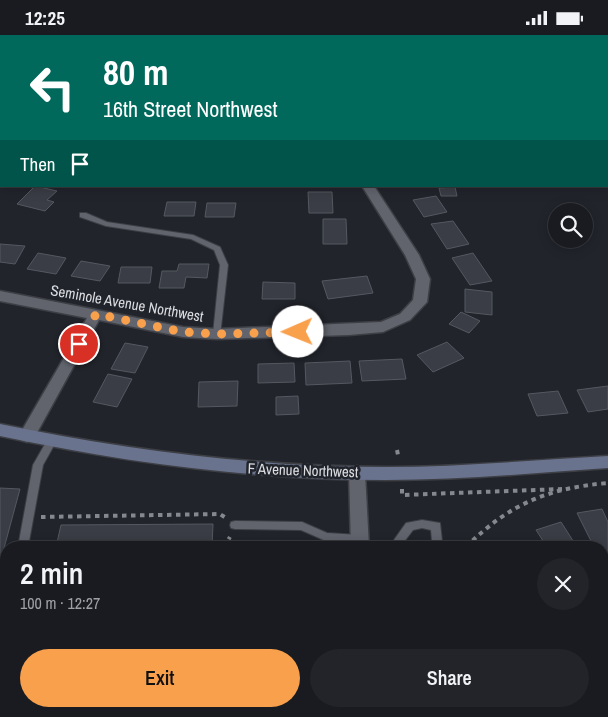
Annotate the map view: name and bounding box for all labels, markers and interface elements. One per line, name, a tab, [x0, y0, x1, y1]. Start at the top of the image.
text: 12:25	[25, 5, 65, 31]
text: 80 m	[103, 49, 168, 96]
icon: left	[20, 55, 85, 120]
text: 16th Street Northwest	[103, 94, 277, 124]
icon: arrive	[66, 150, 94, 178]
text: Then	[20, 151, 56, 177]
map controls	[548, 203, 593, 248]
button: search	[548, 203, 593, 248]
street label: Seminole Avenue Northwest	[49, 279, 206, 327]
position arrow	[271, 305, 323, 357]
pin	[58, 323, 100, 365]
icon: arrive	[65, 330, 93, 358]
street label: F Avenue Northwest	[247, 458, 359, 482]
text: 2 min	[20, 553, 83, 593]
button: close	[537, 558, 589, 610]
text: 100 m · 12:27	[20, 592, 100, 614]
button: Exit	[20, 649, 300, 707]
button: Share	[310, 649, 589, 707]

